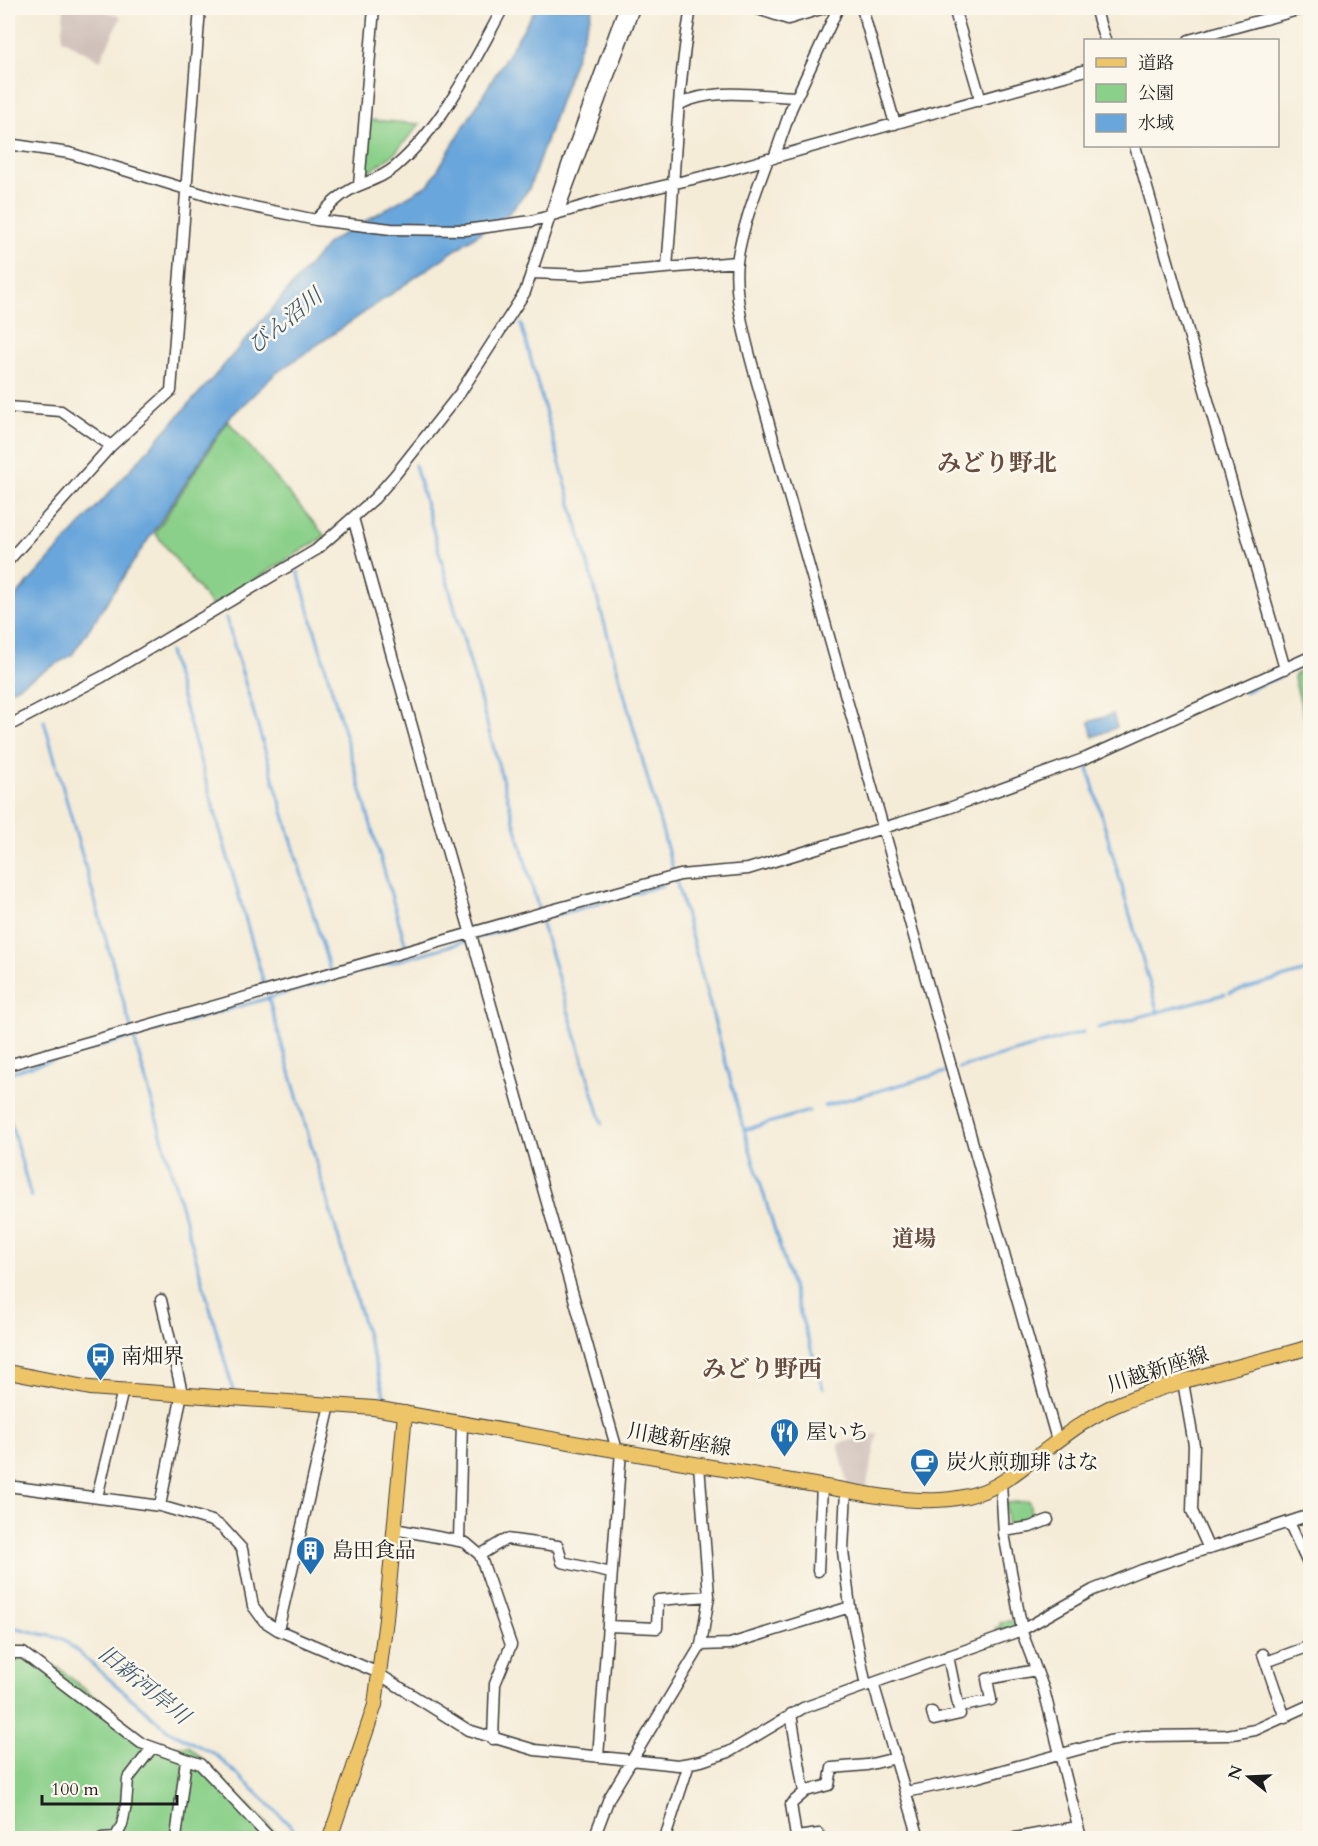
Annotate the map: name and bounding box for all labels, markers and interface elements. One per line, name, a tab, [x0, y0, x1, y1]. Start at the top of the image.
legend	[1084, 39, 1279, 147]
text: 道路	[1138, 51, 1174, 76]
text: 公園	[1138, 81, 1174, 106]
text: 水域	[1138, 111, 1174, 136]
water label: びん沼川	[241, 280, 330, 360]
district label: みどり野北	[937, 447, 1057, 480]
district label: 道場	[892, 1224, 936, 1254]
bus stop icon: 南畑界	[84, 1340, 116, 1382]
street label: 川越新座線	[1104, 1340, 1212, 1400]
place label: 南畑界	[121, 1342, 184, 1371]
district label: みどり野西	[702, 1353, 822, 1386]
restaurant icon: 屋いち	[769, 1416, 801, 1458]
street label: 川越新座線	[625, 1417, 733, 1463]
place label: 屋いち	[806, 1418, 869, 1447]
cafe icon: 炭火煎珈琲 はな	[909, 1446, 941, 1488]
place label: 炭火煎珈琲 はな	[946, 1448, 1099, 1477]
building icon: 島田食品	[295, 1534, 327, 1576]
place label: 島田食品	[332, 1536, 416, 1565]
water label: 旧新河岸川	[92, 1639, 198, 1733]
north arrow	[1219, 1747, 1279, 1807]
text: N	[1223, 1763, 1248, 1783]
scale bar	[42, 1768, 177, 1806]
text: 100 m	[51, 1777, 99, 1802]

